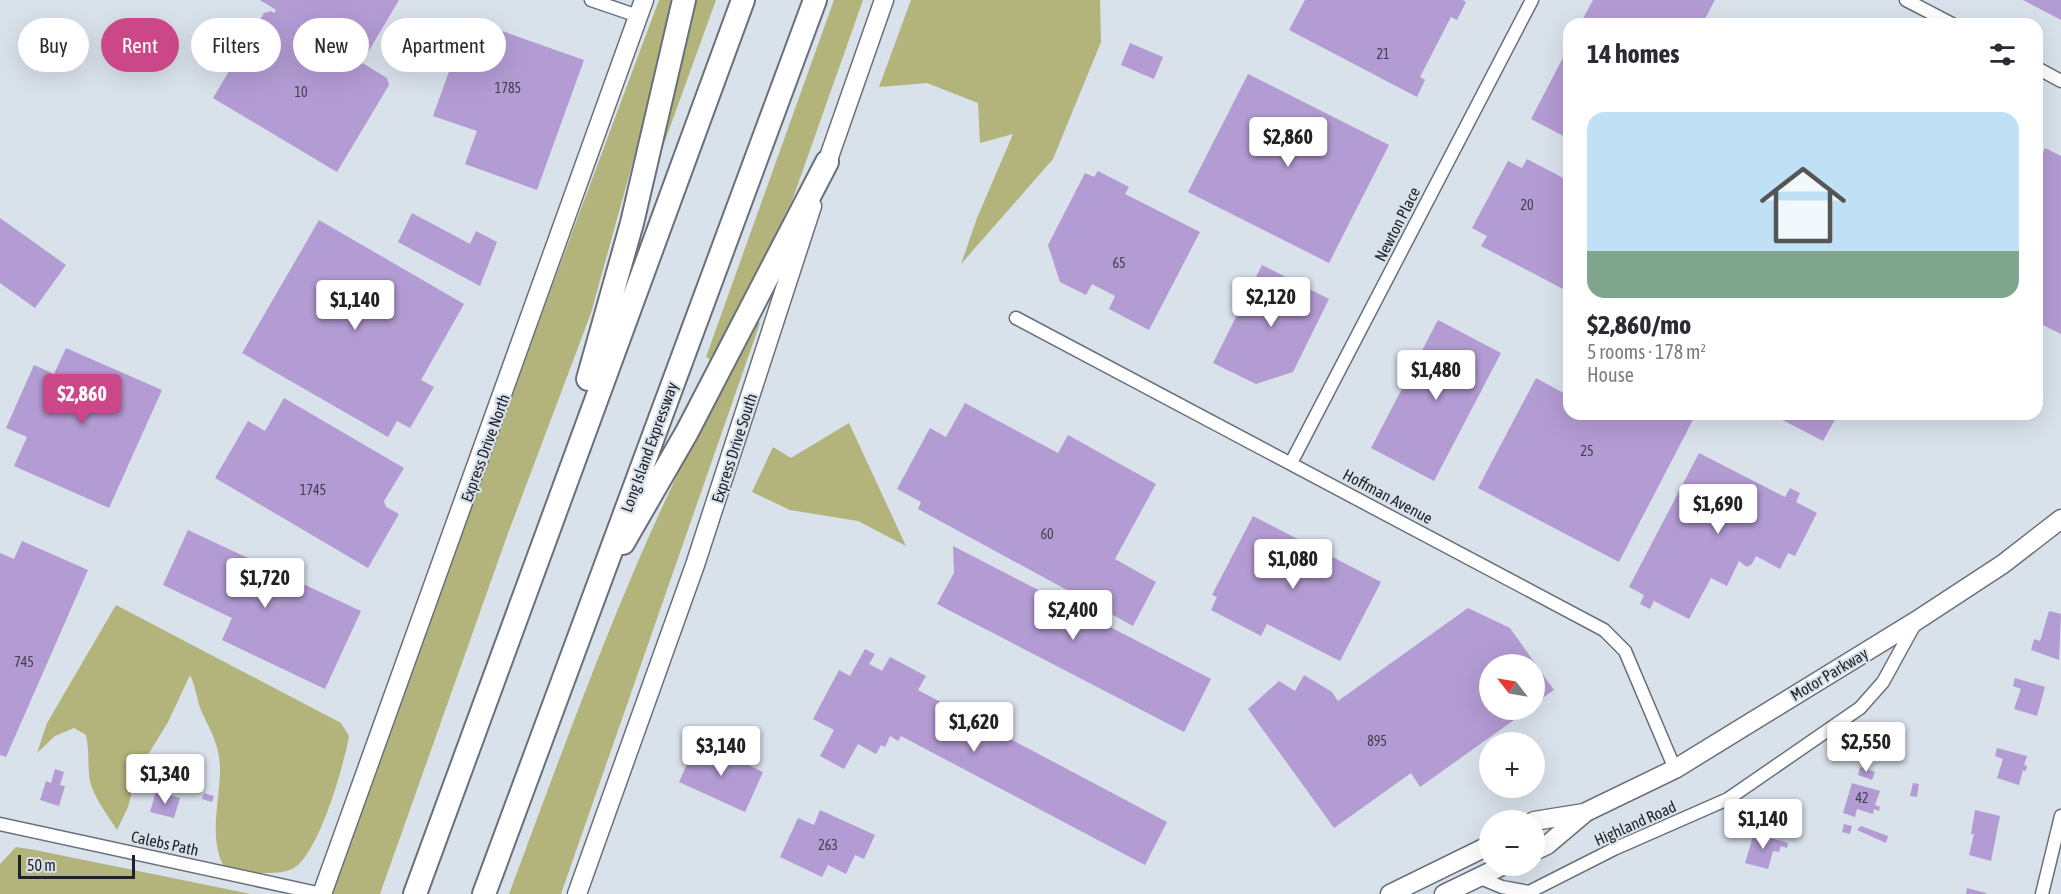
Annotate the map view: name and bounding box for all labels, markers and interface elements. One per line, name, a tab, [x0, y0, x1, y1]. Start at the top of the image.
chip: Buy	[18, 18, 89, 72]
chip: Rent	[101, 18, 179, 72]
chip: Filters	[191, 18, 281, 72]
chip: New	[293, 18, 369, 72]
chip: Apartment	[381, 18, 506, 72]
icon: filters	[1986, 38, 2019, 71]
text: 14 homes	[1587, 39, 1680, 69]
house number: 21	[1376, 46, 1390, 62]
house number: 1785	[495, 80, 521, 96]
house number: 10	[294, 84, 308, 100]
pin: $2,860	[1239, 117, 1337, 168]
text: $2,860	[1263, 125, 1313, 148]
icon: home	[1749, 151, 1857, 259]
street label: Newton Place	[1371, 184, 1423, 264]
house number: 20	[1520, 197, 1534, 213]
house number: 65	[1112, 255, 1126, 271]
pin: $2,120	[1222, 277, 1320, 328]
pin: $1,140	[306, 280, 404, 331]
text: $2,120	[1246, 285, 1296, 308]
text: $1,140	[330, 288, 380, 311]
text: $2,860/mo	[1587, 310, 1691, 340]
text: 5 rooms · 178 m²	[1587, 340, 1706, 363]
pin: $1,480	[1387, 350, 1485, 401]
text: $1,480	[1411, 358, 1461, 381]
text: House	[1587, 363, 1634, 386]
pin: $2,860	[33, 374, 131, 425]
street label: Long Island Expressway	[617, 379, 682, 515]
text: $2,860	[57, 382, 107, 405]
street label: Express Drive South	[708, 391, 761, 505]
street label: Express Drive North	[457, 392, 514, 505]
house number: 25	[1580, 443, 1594, 459]
street label: Hoffman Avenue	[1340, 465, 1436, 527]
house number: 1745	[300, 482, 326, 498]
pin: $1,690	[1669, 484, 1767, 535]
text: $1,690	[1693, 492, 1743, 515]
house number: 60	[1040, 526, 1054, 542]
pin: $1,080	[1244, 539, 1342, 590]
text: $1,080	[1268, 547, 1318, 570]
pin: $1,720	[216, 558, 314, 609]
text: $1,720	[240, 566, 290, 589]
pin: $2,400	[1024, 590, 1122, 641]
text: $2,400	[1048, 598, 1098, 621]
street label: Motor Parkway	[1787, 644, 1872, 705]
house number: 745	[14, 654, 34, 670]
north arrow	[1479, 654, 1545, 720]
map controls	[1479, 654, 1545, 876]
pin: $1,620	[925, 702, 1023, 753]
text: $1,620	[949, 710, 999, 733]
pin: $2,550	[1817, 722, 1915, 773]
pin: $3,140	[672, 726, 770, 777]
text: $2,550	[1841, 730, 1891, 753]
button: +	[1479, 732, 1545, 798]
house number: 895	[1367, 733, 1387, 749]
text: $3,140	[696, 734, 746, 757]
pin: $1,340	[116, 754, 214, 805]
text: $1,340	[140, 762, 190, 785]
house number: 42	[1855, 790, 1869, 806]
street label: Highland Road	[1591, 797, 1679, 850]
pin: $1,140	[1714, 799, 1812, 850]
text: $1,140	[1738, 807, 1788, 830]
button: −	[1479, 810, 1545, 876]
street label: Calebs Path	[130, 827, 200, 859]
house number: 263	[818, 837, 838, 853]
scale bar	[18, 852, 135, 880]
text: 50 m	[27, 856, 56, 874]

